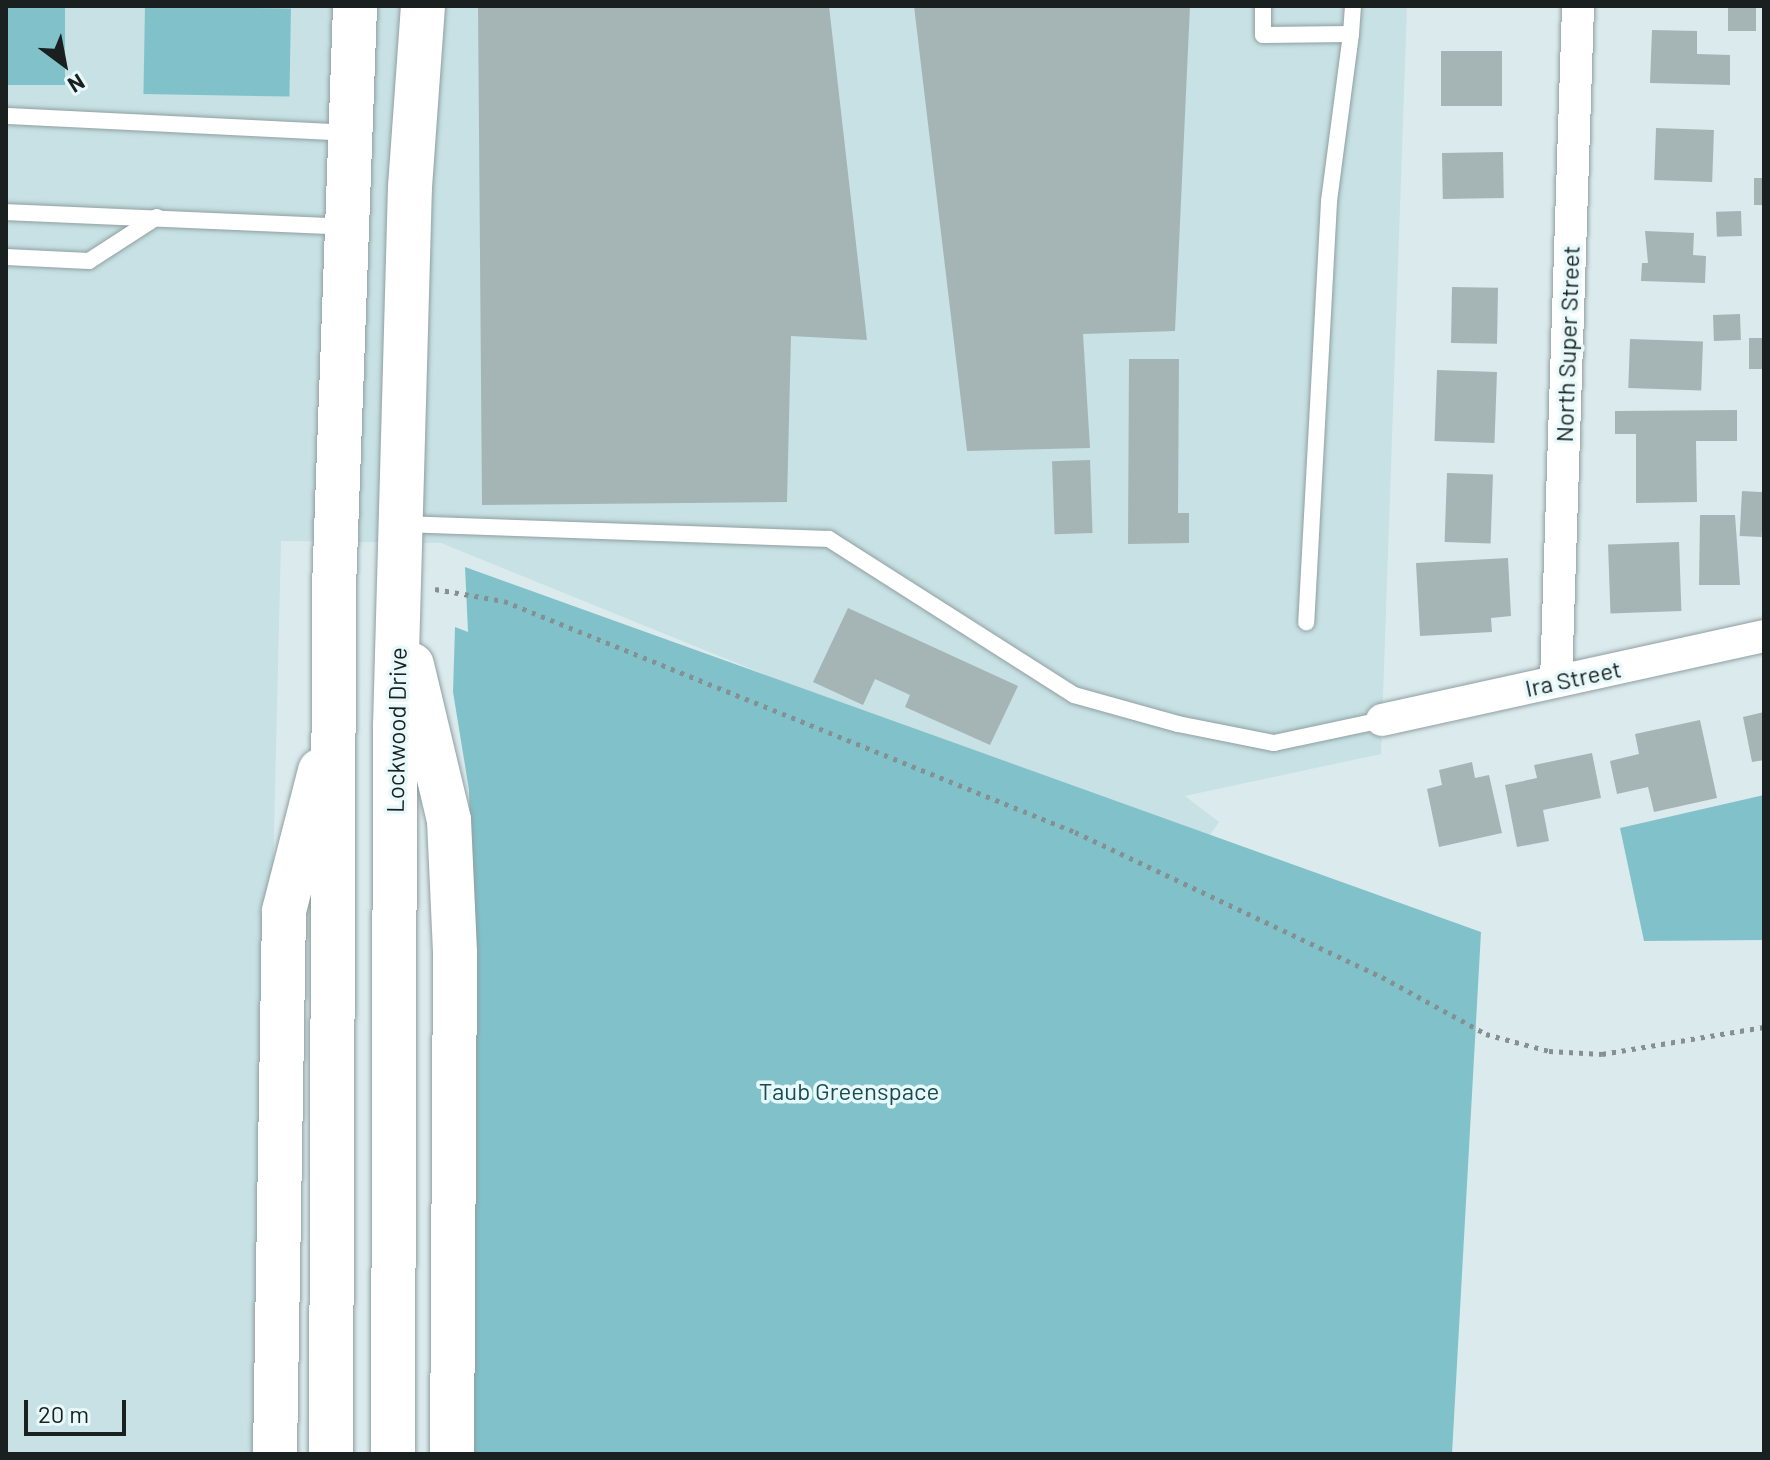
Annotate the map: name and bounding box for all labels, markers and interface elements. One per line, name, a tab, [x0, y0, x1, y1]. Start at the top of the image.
north arrow	[24, 24, 104, 104]
text: N	[64, 69, 90, 99]
street label: North Super Street	[1549, 245, 1585, 443]
street label: Lockwood Drive	[380, 647, 412, 813]
street label: Ira Street	[1522, 654, 1624, 702]
park label: Taub Greenspace	[759, 1077, 939, 1105]
scale bar	[28, 1384, 130, 1434]
text: 20 m	[38, 1399, 89, 1428]

